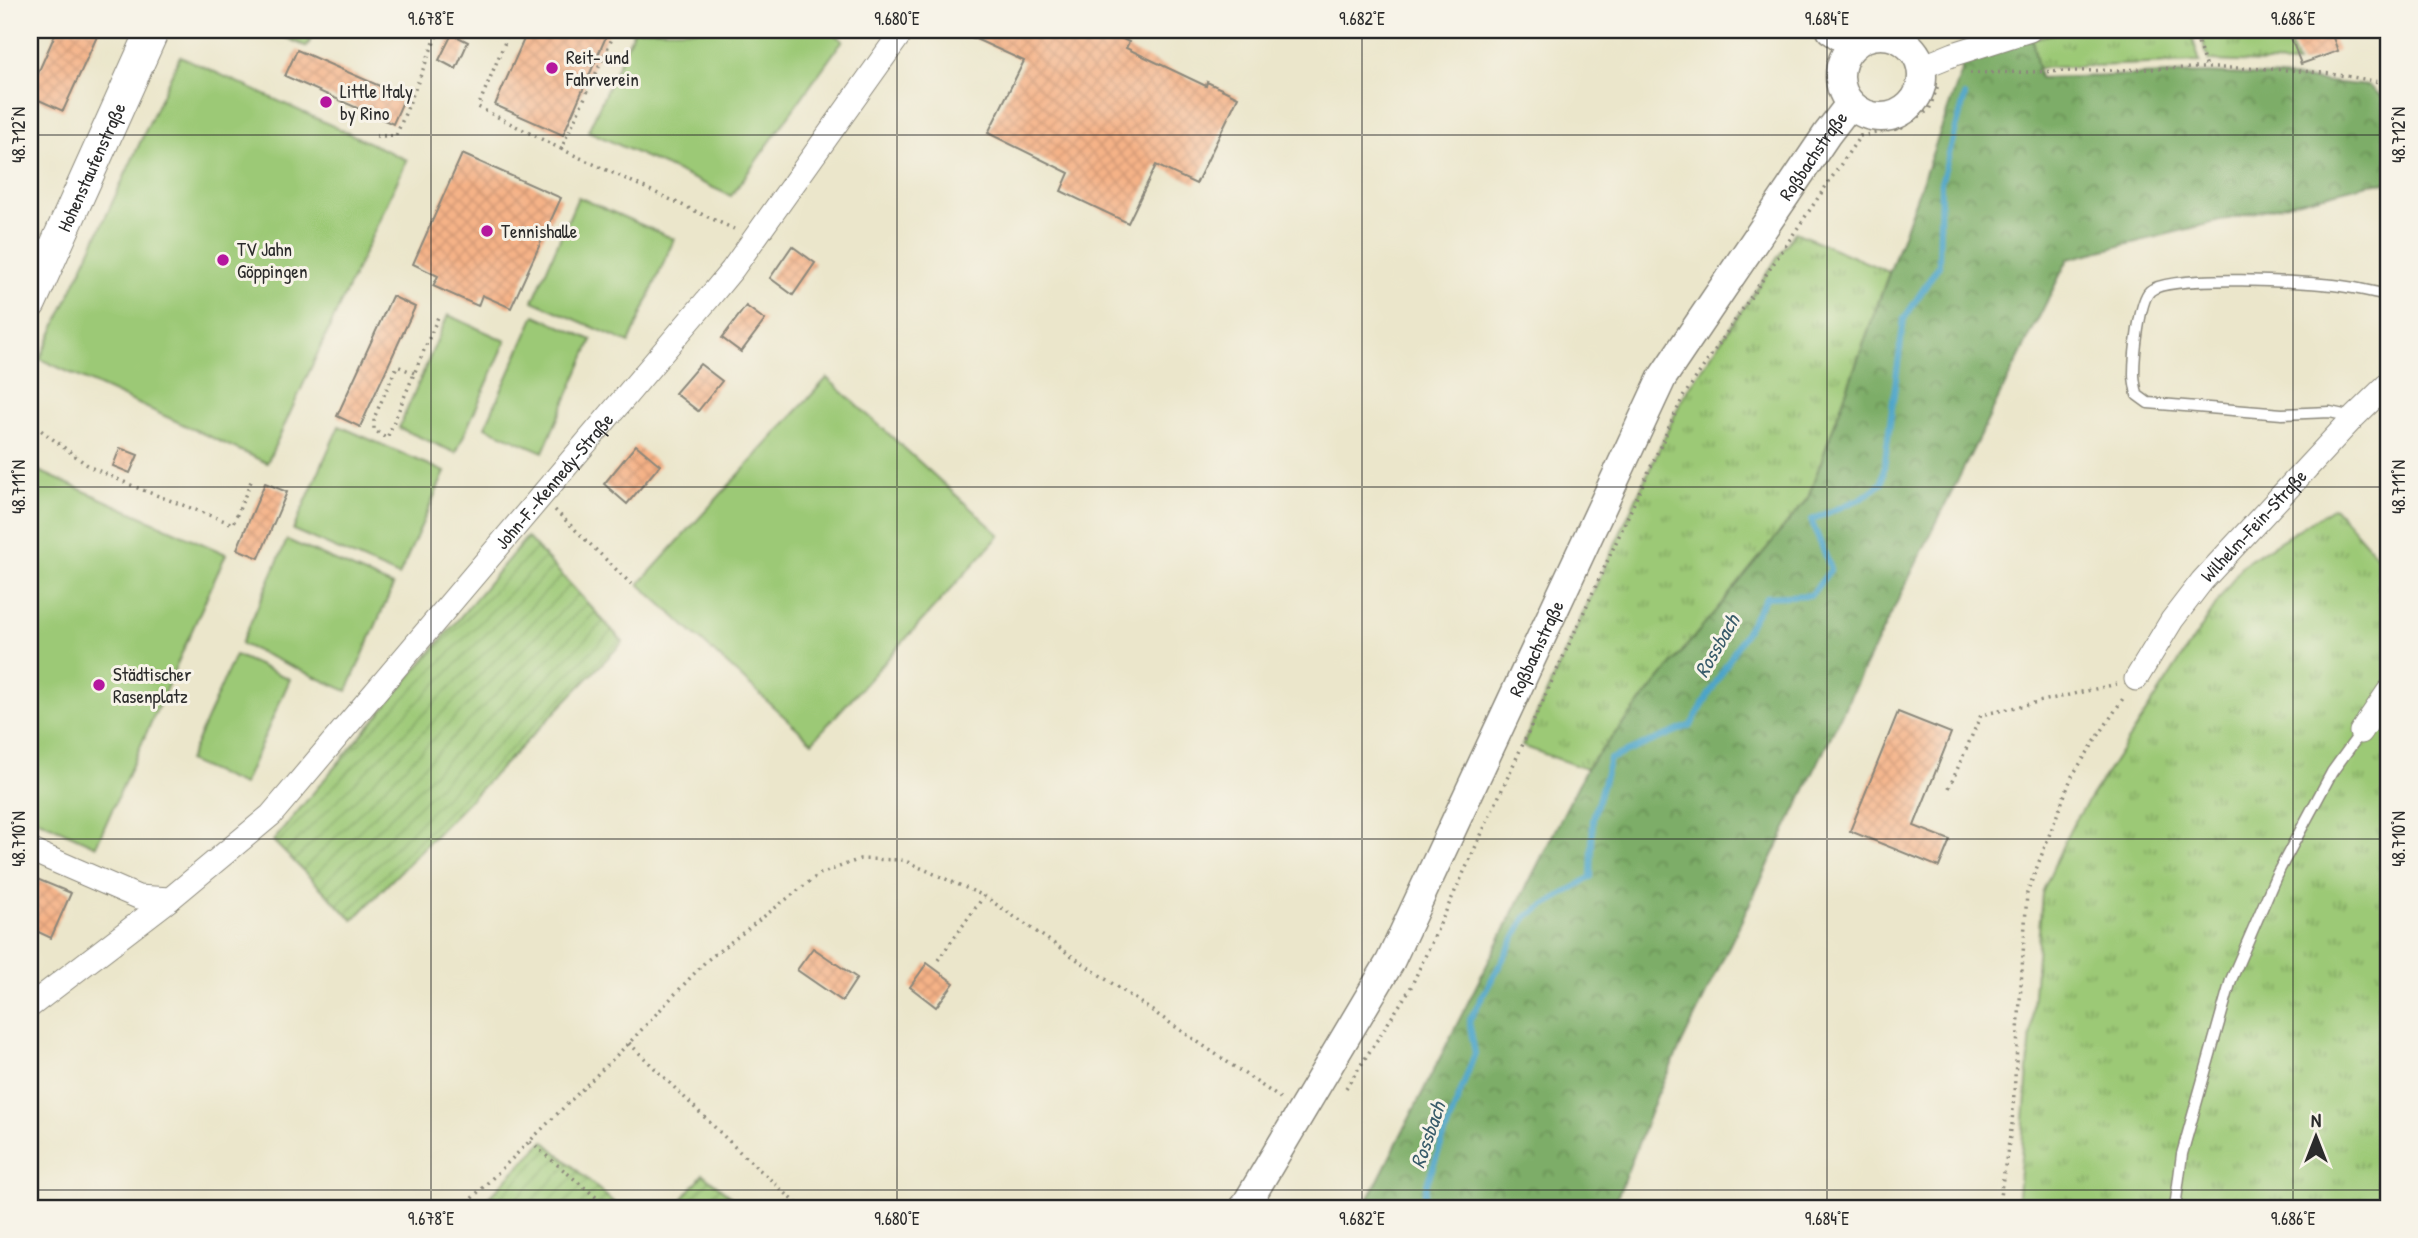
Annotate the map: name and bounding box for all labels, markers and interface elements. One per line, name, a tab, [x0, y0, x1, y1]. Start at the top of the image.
text: 9.678°E	[408, 6, 454, 31]
text: 9.680°E	[874, 6, 920, 31]
text: 9.682°E	[1339, 6, 1385, 31]
text: 9.684°E	[1805, 6, 1849, 31]
text: 9.686°E	[2271, 6, 2315, 31]
place label: Reit- und Fahrverein	[565, 44, 639, 92]
marker: Reit- und Fahrverein	[544, 60, 560, 76]
place label: Little Italy by Rino	[340, 78, 413, 126]
marker: Little Italy by Rino	[318, 94, 334, 110]
street label: Hohenstaufenstraße	[51, 98, 132, 236]
street label: Roßbachstraße	[1773, 105, 1853, 205]
text: 48.712°N	[6, 107, 31, 163]
text: 48.712°N	[2386, 107, 2411, 163]
place label: Tennishalle	[501, 218, 578, 244]
marker: Tennishalle	[479, 223, 495, 239]
place label: TV Jahn Göppingen	[237, 236, 308, 284]
marker: TV Jahn Göppingen	[215, 252, 231, 268]
street label: John-F.-Kennedy-Straße	[489, 407, 619, 555]
text: 48.711°N	[6, 460, 31, 514]
text: 48.711°N	[2386, 460, 2411, 514]
street label: Wilhelm-Fein-Straße	[2195, 463, 2313, 588]
street label: Roßbachstraße	[1502, 596, 1570, 701]
water label: Rossbach	[1687, 608, 1747, 682]
place label: Städtischer Rasenplatz	[113, 661, 192, 709]
marker: Städtischer Rasenplatz	[91, 677, 107, 693]
text: 48.710°N	[6, 811, 31, 867]
text: 48.710°N	[2386, 811, 2411, 867]
water label: Rossbach	[1403, 1097, 1453, 1172]
north arrow	[2282, 1102, 2352, 1172]
text: N	[2311, 1107, 2321, 1133]
text: 9.678°E	[408, 1206, 454, 1231]
text: 9.680°E	[874, 1206, 920, 1231]
text: 9.682°E	[1339, 1206, 1385, 1231]
text: 9.684°E	[1805, 1206, 1849, 1231]
text: 9.686°E	[2271, 1206, 2315, 1231]

